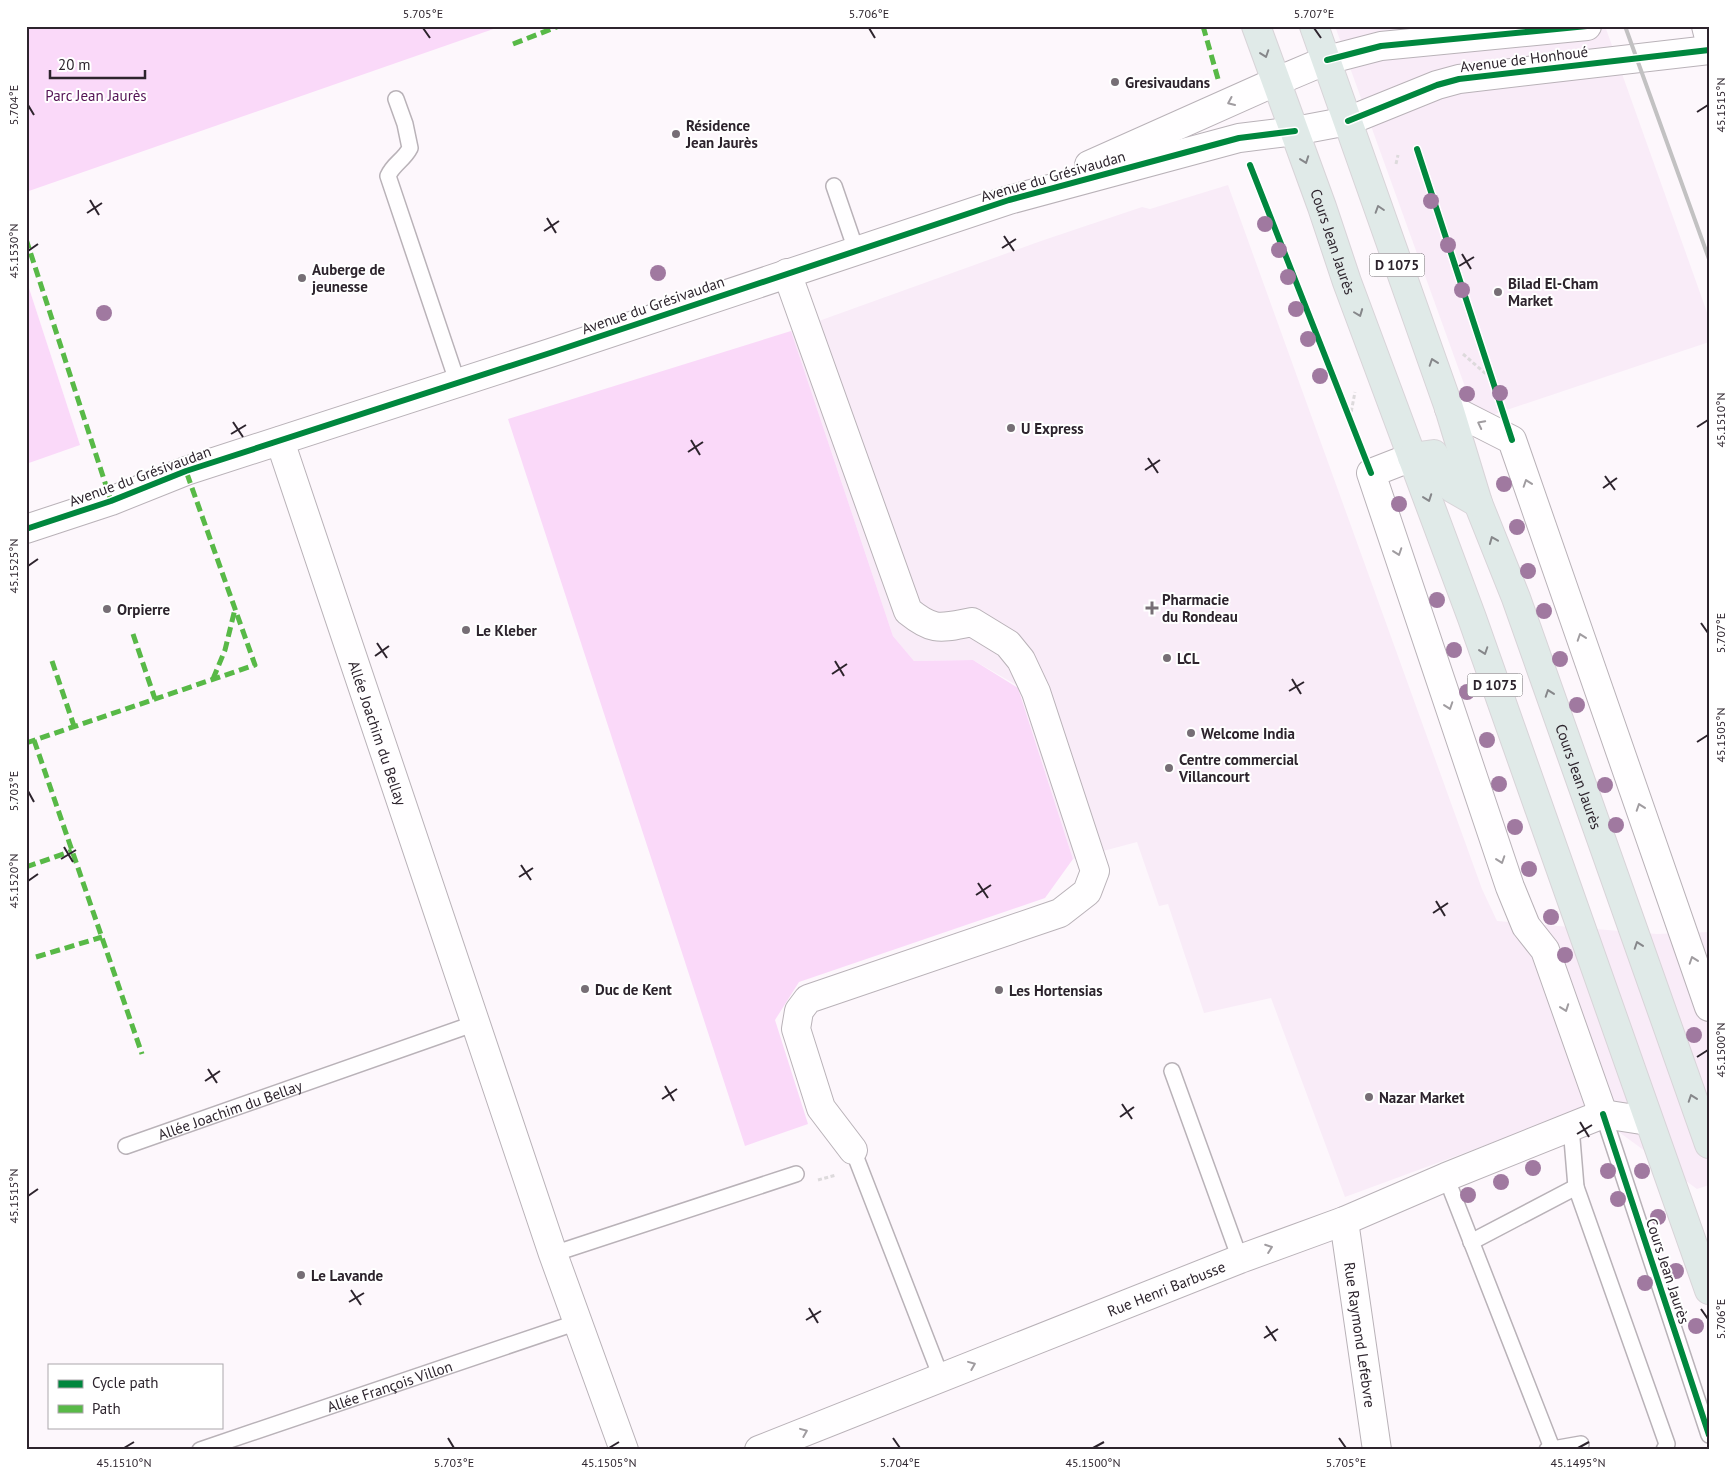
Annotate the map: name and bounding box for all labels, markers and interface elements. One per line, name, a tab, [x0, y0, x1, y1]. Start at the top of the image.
text: 5.705°E	[403, 6, 443, 21]
text: 5.706°E	[849, 6, 889, 21]
text: 5.707°E	[1294, 6, 1334, 21]
street label: Avenue de Honhoué	[1459, 42, 1589, 76]
scale bar	[50, 48, 145, 80]
one-way arrow	[1259, 49, 1269, 58]
text: 20 m	[58, 55, 91, 74]
place label: Gresivaudans	[1125, 73, 1210, 92]
marker: Gresivaudans	[1109, 76, 1121, 88]
text: 45.1515°N	[1713, 78, 1728, 132]
text: 5.704°E	[6, 85, 21, 125]
park label: Parc Jean Jaurès	[45, 86, 147, 105]
one-way arrow	[1227, 96, 1236, 106]
place label: Résidence Jean Jaurès	[685, 116, 758, 152]
marker: Résidence Jean Jaurès	[670, 128, 682, 140]
street label: Avenue du Grésivaudan	[978, 146, 1128, 206]
one-way arrow	[1299, 155, 1309, 163]
street label: Cours Jean Jaurès	[1307, 186, 1360, 297]
one-way arrow	[1374, 205, 1384, 214]
text: 45.1530°N	[6, 224, 21, 278]
road number: D 1075	[1370, 254, 1424, 276]
place label: Auberge de jeunesse	[311, 260, 386, 296]
marker: Auberge de jeunesse	[296, 272, 308, 284]
street label: Avenue du Grésivaudan	[579, 272, 727, 338]
place label: Bilad El-Cham Market	[1508, 274, 1598, 310]
marker: Bilad El-Cham Market	[1492, 286, 1504, 298]
one-way arrow	[1353, 308, 1363, 317]
one-way arrow	[1429, 359, 1439, 367]
text: 45.1510°N	[1713, 393, 1728, 447]
place label: U Express	[1021, 419, 1084, 438]
one-way arrow	[1477, 420, 1486, 430]
marker: U Express	[1005, 422, 1017, 434]
street label: Avenue du Grésivaudan	[66, 441, 214, 511]
one-way arrow	[1523, 480, 1533, 488]
one-way arrow	[1422, 493, 1432, 502]
one-way arrow	[1489, 537, 1499, 545]
text: 45.1525°N	[6, 539, 21, 593]
one-way arrow	[1392, 547, 1402, 556]
place label: Pharmacie du Rondeau	[1162, 590, 1238, 626]
place label: Orpierre	[117, 600, 171, 619]
marker: Pharmacie du Rondeau	[1146, 602, 1158, 614]
marker: Orpierre	[101, 603, 113, 615]
text: 5.707°E	[1713, 613, 1728, 653]
place label: Le Kleber	[476, 621, 538, 640]
marker: Le Kleber	[460, 624, 472, 636]
one-way arrow	[1577, 633, 1587, 642]
one-way arrow	[1478, 646, 1488, 654]
place label: LCL	[1177, 649, 1200, 668]
marker: LCL	[1161, 652, 1173, 664]
street label: Allée Joachim du Bellay	[345, 658, 411, 808]
road number: D 1075	[1468, 674, 1522, 696]
one-way arrow	[1545, 689, 1555, 698]
one-way arrow	[1444, 701, 1454, 710]
text: 45.1505°N	[1713, 708, 1728, 762]
street label: Cours Jean Jaurès	[1552, 721, 1606, 832]
place label: Welcome India	[1201, 724, 1295, 743]
marker: Welcome India	[1185, 727, 1197, 739]
place label: Centre commercial Villancourt	[1178, 750, 1299, 786]
marker: Centre commercial Villancourt	[1163, 762, 1175, 774]
text: 5.703°E	[6, 771, 21, 811]
one-way arrow	[1635, 803, 1645, 812]
text: 45.1520°N	[6, 854, 21, 908]
one-way arrow	[1495, 856, 1505, 864]
one-way arrow	[1634, 941, 1644, 950]
one-way arrow	[1689, 957, 1699, 965]
place label: Duc de Kent	[595, 980, 673, 999]
place label: Les Hortensias	[1009, 981, 1103, 1000]
marker: Duc de Kent	[579, 983, 591, 995]
marker: Les Hortensias	[993, 984, 1005, 996]
one-way arrow	[1559, 1003, 1569, 1012]
text: 45.1500°N	[1713, 1023, 1728, 1077]
street label: Allée Joachim du Bellay	[155, 1075, 304, 1144]
place label: Nazar Market	[1379, 1088, 1465, 1107]
marker: Nazar Market	[1363, 1091, 1375, 1103]
one-way arrow	[1688, 1094, 1698, 1103]
text: 45.1515°N	[6, 1169, 21, 1223]
street label: Cours Jean Jaurès	[1642, 1216, 1694, 1326]
one-way arrow	[1265, 1244, 1273, 1254]
street label: Rue Henri Barbusse	[1104, 1256, 1228, 1320]
street label: Rue Raymond Lefebvre	[1341, 1261, 1380, 1409]
place label: Le Lavande	[311, 1266, 384, 1285]
marker: Le Lavande	[295, 1269, 307, 1281]
text: 5.706°E	[1713, 1299, 1728, 1339]
street label: Allée François Villon	[324, 1356, 455, 1416]
one-way arrow	[967, 1361, 976, 1371]
legend	[48, 1364, 222, 1428]
text: Cycle path	[92, 1373, 158, 1392]
text: Path	[92, 1399, 121, 1418]
one-way arrow	[800, 1427, 808, 1437]
text: 45.1510°N	[97, 1455, 151, 1470]
text: 5.703°E	[434, 1455, 474, 1470]
text: 45.1505°N	[582, 1455, 636, 1470]
text: 5.704°E	[880, 1455, 920, 1470]
text: 45.1500°N	[1066, 1455, 1120, 1470]
text: 5.705°E	[1326, 1455, 1366, 1470]
text: 45.1495°N	[1551, 1455, 1605, 1470]

